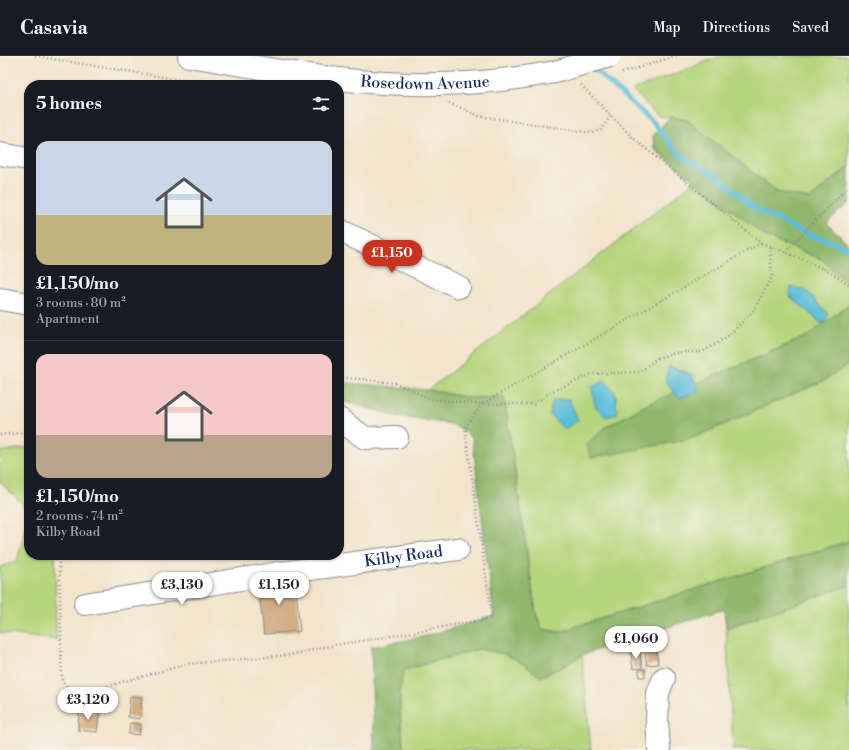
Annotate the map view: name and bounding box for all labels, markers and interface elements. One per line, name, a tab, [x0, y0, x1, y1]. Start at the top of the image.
text: Casavia	[20, 16, 88, 40]
text: Map	[653, 19, 681, 37]
text: Directions	[703, 19, 770, 37]
text: Saved	[792, 19, 829, 37]
street label: Rosedown Avenue	[360, 71, 491, 94]
text: 5 homes	[36, 93, 102, 115]
icon: filters	[310, 93, 332, 115]
icon: home	[148, 167, 220, 239]
pin: £1,150	[359, 240, 425, 274]
text: £1,150	[371, 245, 413, 261]
text: £1,150/mo	[36, 273, 119, 295]
text: 3 rooms · 80 m²	[36, 295, 126, 311]
text: Apartment	[36, 311, 100, 327]
icon: home	[148, 380, 220, 452]
text: £1,150/mo	[36, 486, 119, 508]
text: 2 rooms · 74 m²	[36, 508, 123, 524]
text: Kilby Road	[36, 524, 100, 540]
street label: Kilby Road	[363, 541, 444, 572]
pin: £3,130	[149, 572, 215, 606]
pin: £1,150	[246, 572, 312, 606]
text: £3,130	[161, 577, 203, 593]
text: £1,150	[258, 577, 300, 593]
pin: £1,060	[603, 626, 669, 660]
text: £1,060	[614, 631, 658, 647]
pin: £3,120	[55, 687, 121, 721]
text: £3,120	[66, 692, 110, 708]

